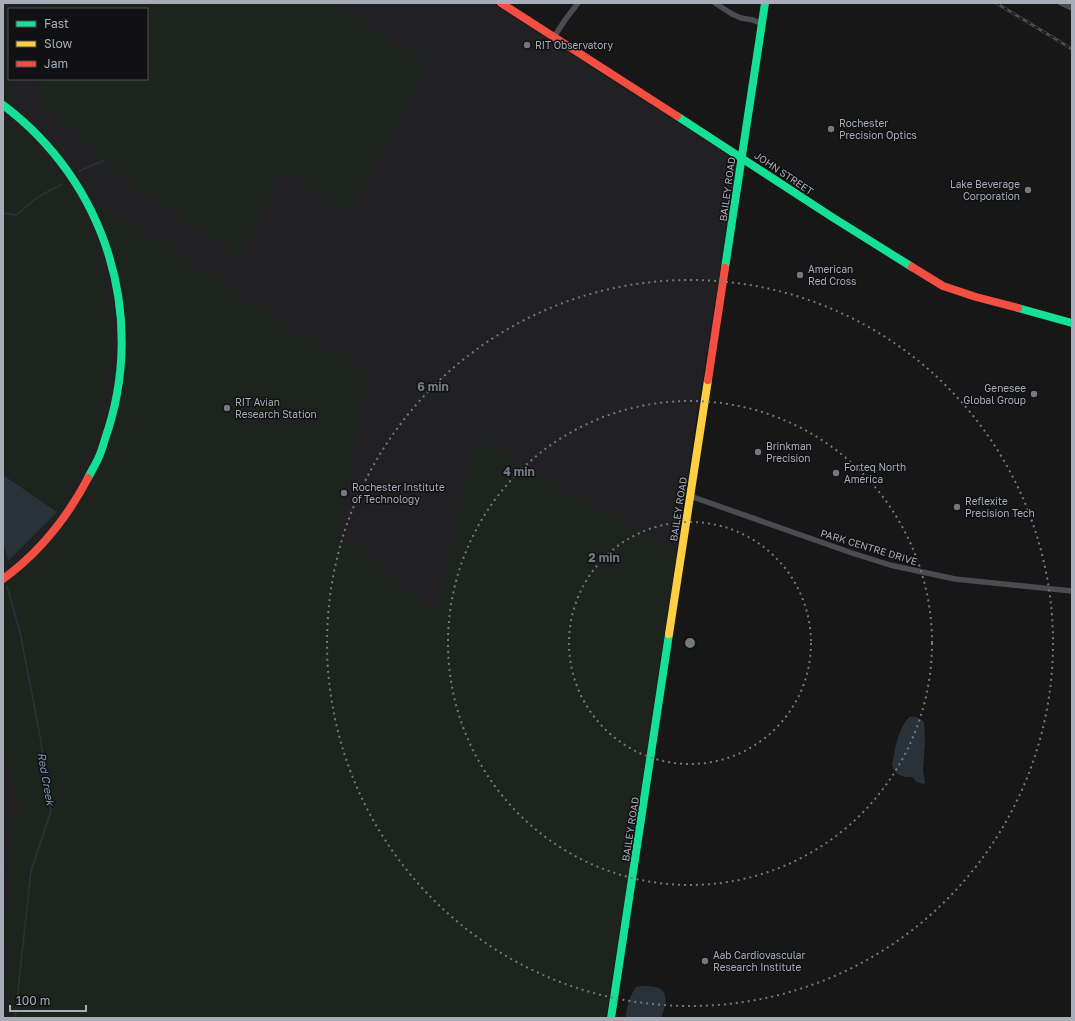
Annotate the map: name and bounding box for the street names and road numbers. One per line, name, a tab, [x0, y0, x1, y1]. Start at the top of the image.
street label: JOHN STREET	[752, 149, 816, 197]
street label: BAILEY ROAD	[717, 156, 737, 222]
street label: BAILEY ROAD	[667, 476, 689, 542]
street label: PARK CENTRE DRIVE	[819, 527, 919, 567]
street label: BAILEY ROAD	[619, 796, 641, 862]

